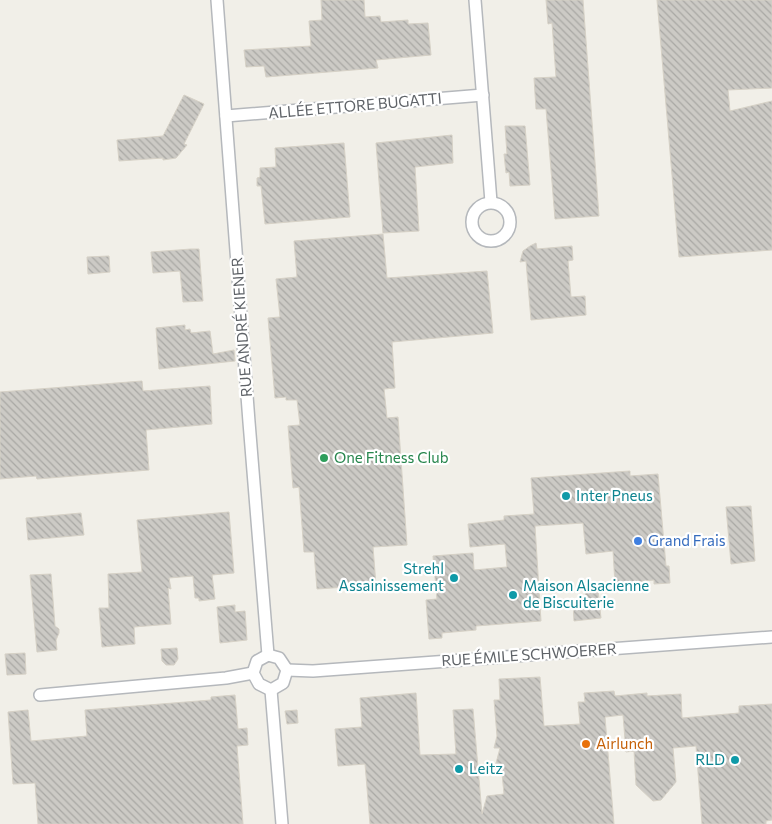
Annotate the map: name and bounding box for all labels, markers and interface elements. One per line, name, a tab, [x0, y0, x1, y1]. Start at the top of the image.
street label: ALLÉE ETTORE BUGATTI	[267, 87, 442, 122]
street label: RUE ANDRÉ KIENER	[226, 256, 255, 398]
place label: One Fitness Club	[334, 448, 449, 466]
marker: One Fitness Club	[318, 452, 330, 464]
place label: Inter Pneus	[576, 486, 653, 504]
marker: Inter Pneus	[560, 490, 572, 502]
place label: Grand Frais	[648, 531, 726, 549]
marker: Grand Frais	[632, 535, 644, 547]
place label: Strehl Assainissement	[339, 559, 444, 594]
marker: Strehl Assainissement	[448, 572, 460, 584]
place label: Maison Alsacienne de Biscuiterie	[523, 576, 649, 611]
marker: Maison Alsacienne de Biscuiterie	[507, 589, 519, 601]
street label: RUE ÉMILE SCHWOERER	[441, 638, 617, 669]
place label: Airlunch	[596, 734, 653, 752]
marker: Airlunch	[580, 738, 592, 750]
place label: RLD	[695, 750, 725, 768]
marker: RLD	[729, 754, 741, 766]
place label: Leitz	[469, 759, 503, 777]
marker: Leitz	[453, 763, 465, 775]

